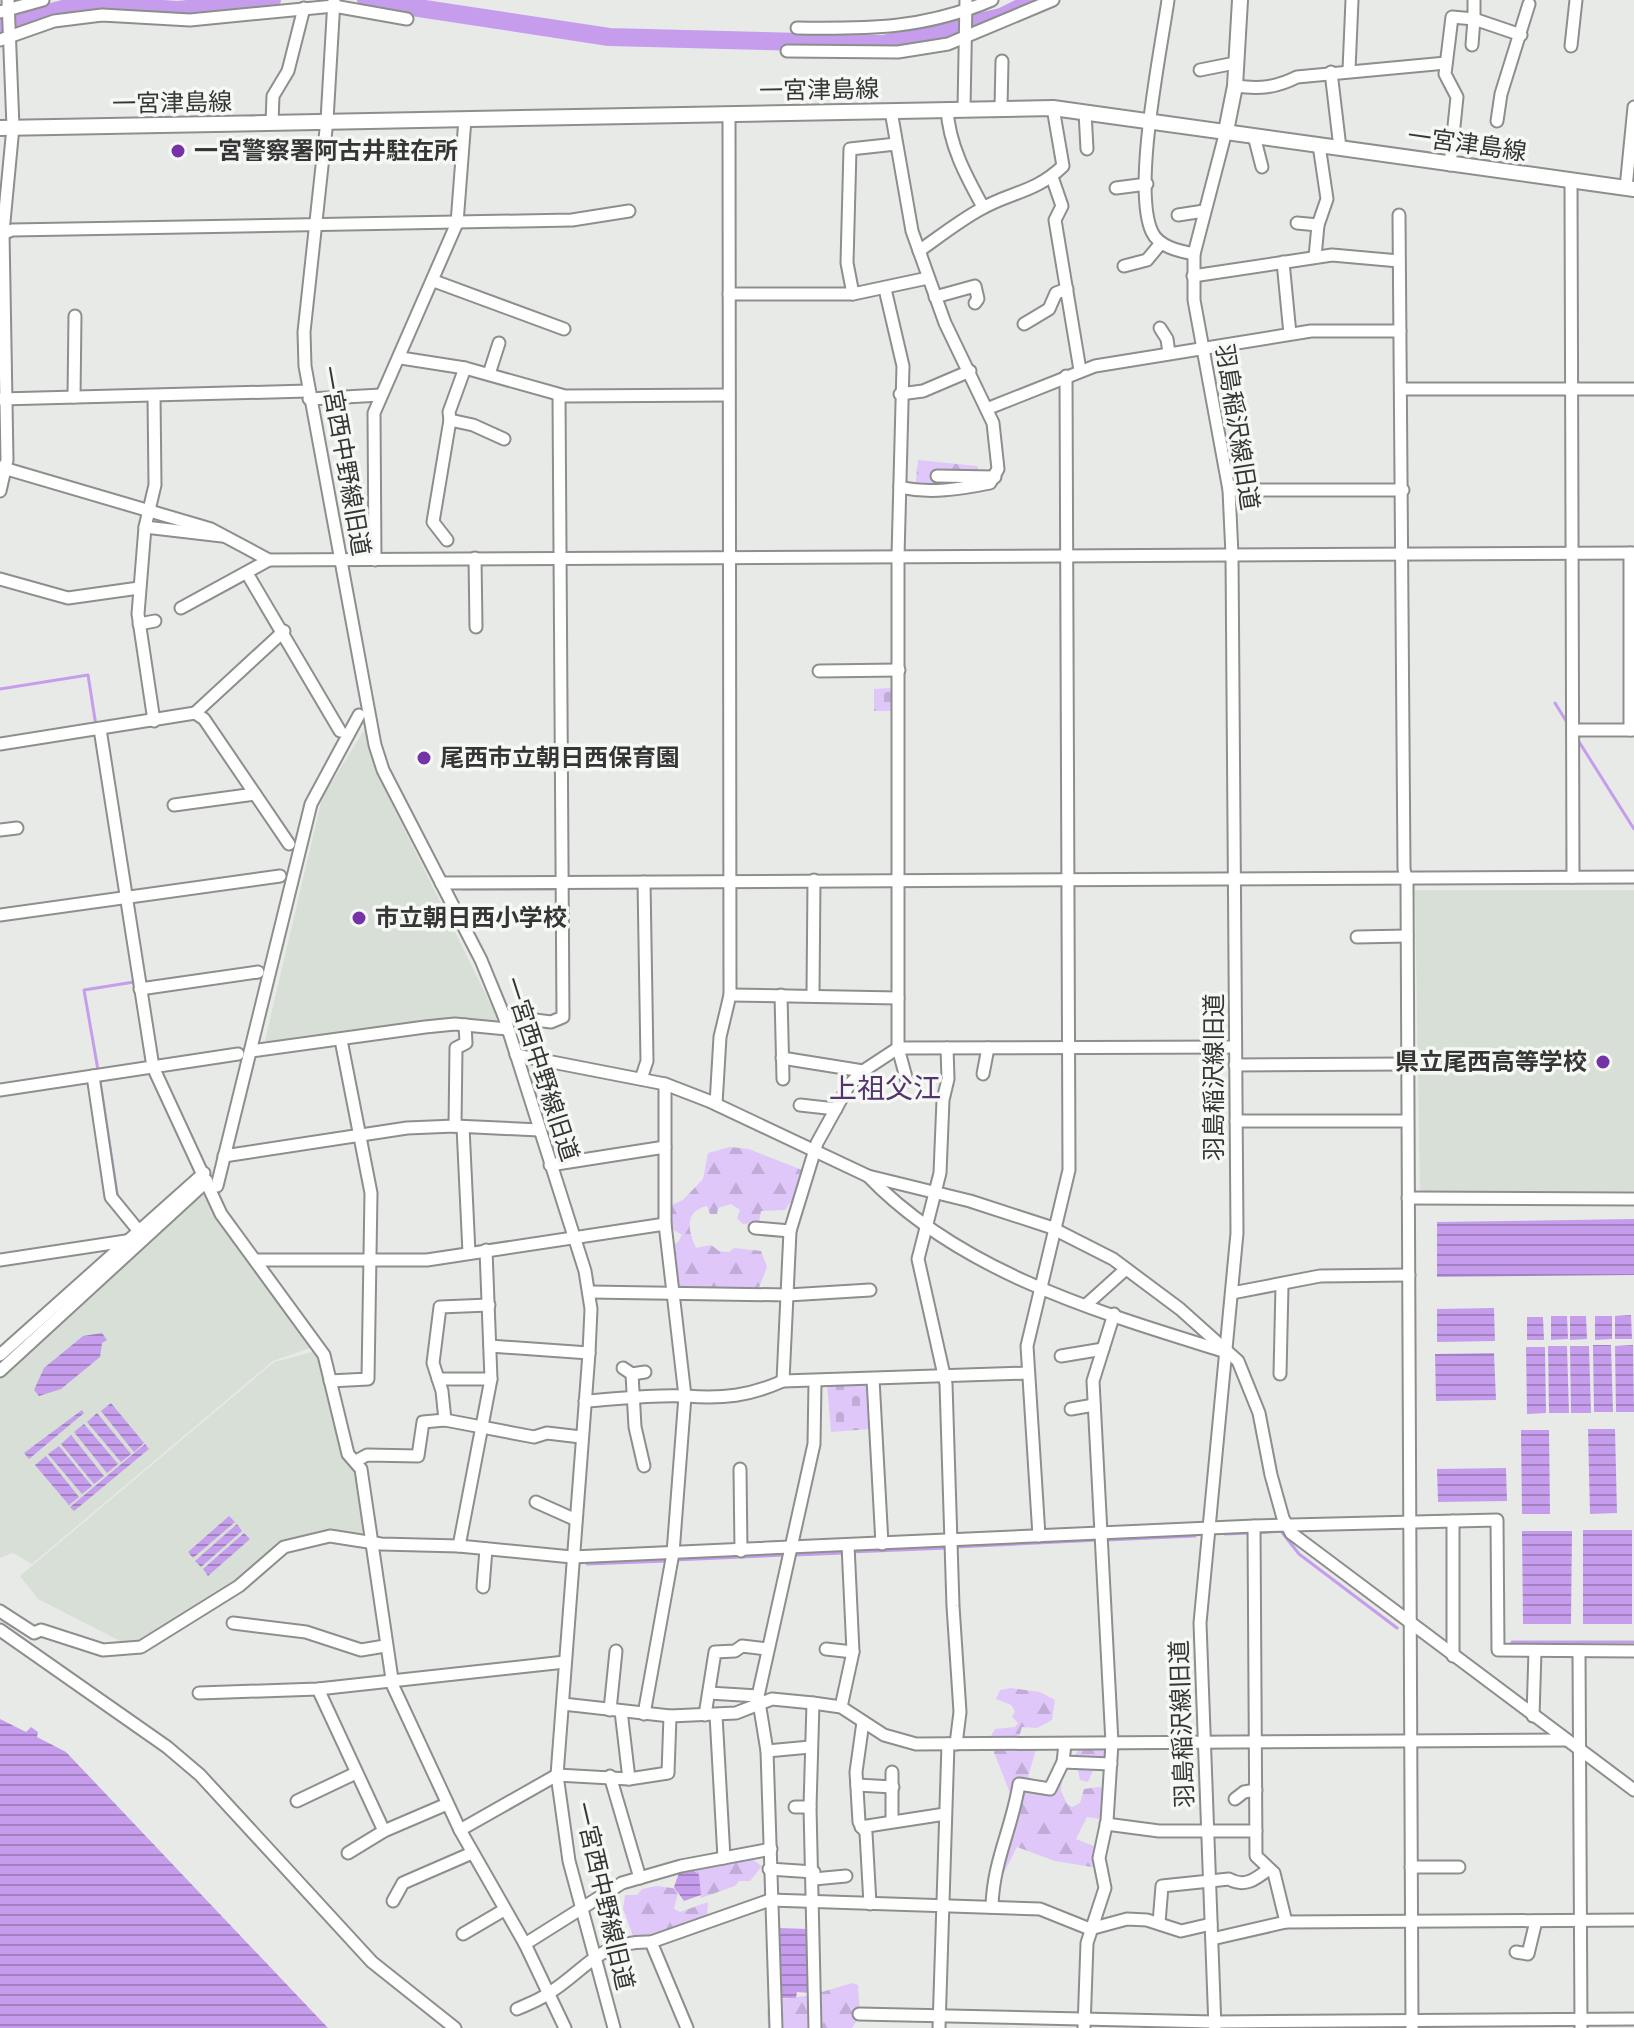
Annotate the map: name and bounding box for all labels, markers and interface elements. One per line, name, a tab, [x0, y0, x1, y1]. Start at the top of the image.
street label: 一宮津島線	[759, 73, 879, 104]
street label: 一宮津島線	[112, 86, 232, 117]
street label: 一宮津島線	[1406, 120, 1529, 165]
place label: 一宮警察署阿古井駐在所	[194, 135, 458, 164]
marker: 一宮警察署阿古井駐在所	[169, 142, 187, 160]
street label: 羽島稲沢線旧道	[1211, 342, 1266, 512]
street label: 一宮西中野線旧道	[316, 364, 377, 558]
place label: 尾西市立朝日西保育園	[440, 742, 680, 771]
marker: 尾西市立朝日西保育園	[415, 749, 433, 767]
place label: 市立朝日西小学校	[375, 902, 567, 931]
marker: 市立朝日西小学校	[350, 909, 368, 927]
street label: 一宮西中野線旧道	[499, 973, 586, 1164]
street label: 羽島稲沢線旧道	[1198, 993, 1227, 1161]
place label: 県立尾西高等学校	[1395, 1046, 1587, 1075]
marker: 県立尾西高等学校	[1594, 1053, 1612, 1071]
district label: 上祖父江	[829, 1070, 941, 1104]
street label: 羽島稲沢線旧道	[1163, 1640, 1198, 1809]
street label: 一宮西中野線旧道	[570, 1799, 641, 1992]

